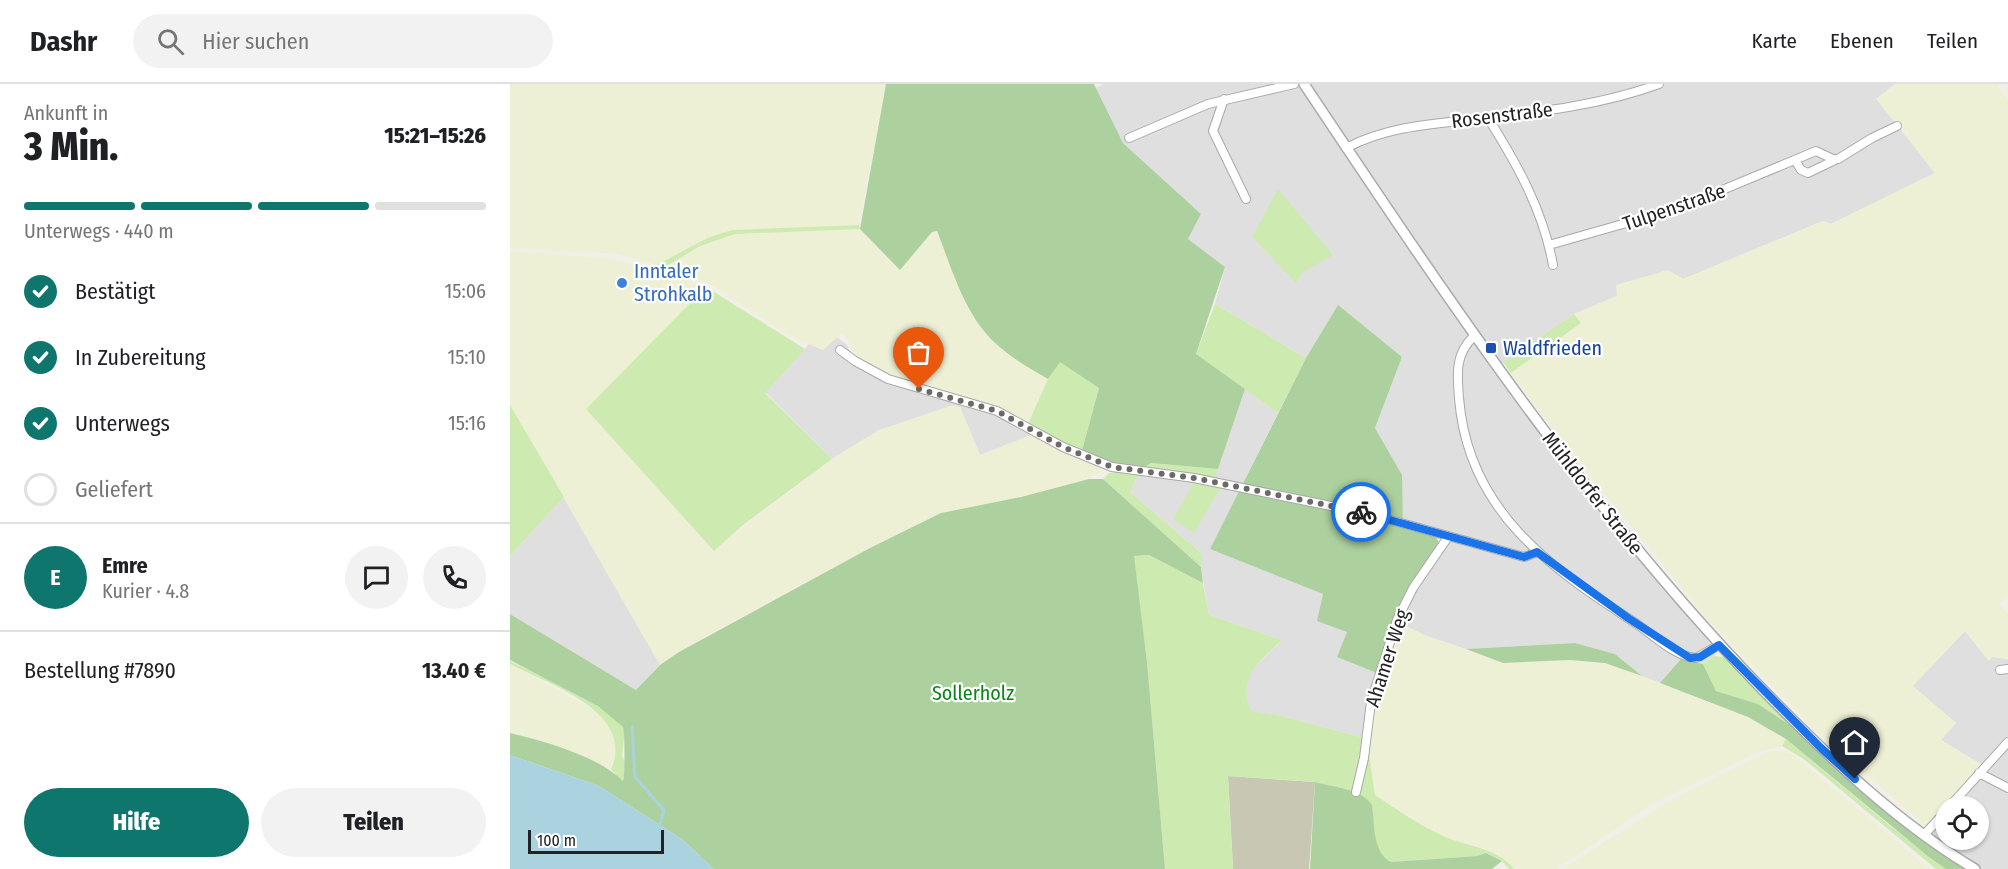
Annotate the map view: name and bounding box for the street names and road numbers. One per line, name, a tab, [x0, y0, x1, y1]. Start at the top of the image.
street label: Rosenstraße	[1450, 97, 1554, 133]
street label: Tulpenstraße	[1619, 178, 1729, 236]
street label: Mühldorfer Straße	[1538, 427, 1648, 559]
street label: Ahamer Weg	[1360, 605, 1414, 710]

